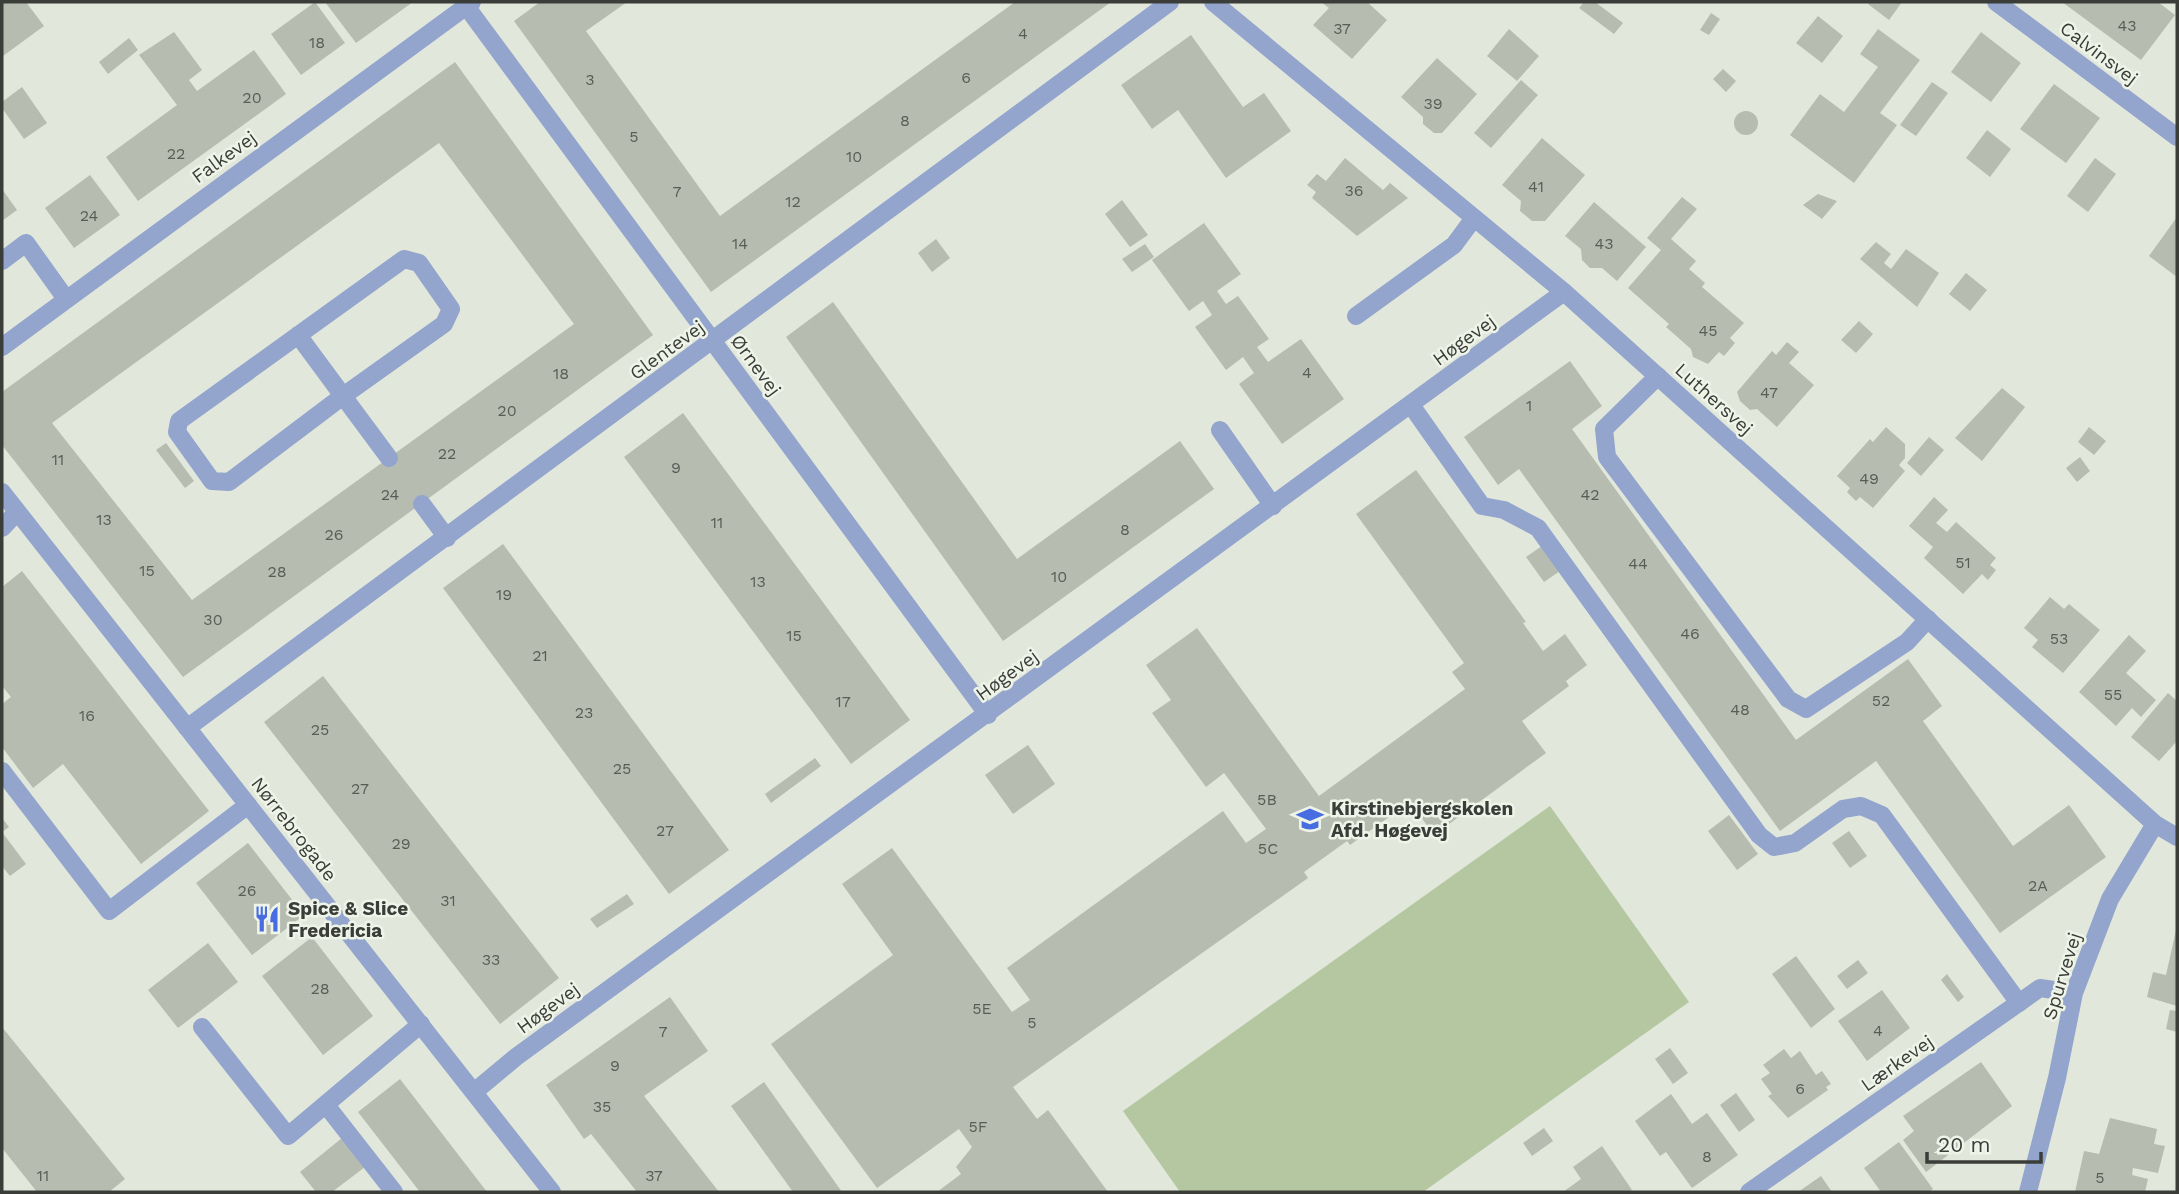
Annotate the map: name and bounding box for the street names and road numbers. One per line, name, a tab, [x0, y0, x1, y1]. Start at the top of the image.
street label: Calvinsvej	[2056, 16, 2142, 90]
street label: Falkevej	[187, 126, 261, 188]
street label: Høgevej	[1428, 310, 1500, 370]
street label: Glentevej	[625, 315, 709, 385]
street label: Ørnevej	[726, 330, 786, 400]
street label: Luthersvej	[1670, 358, 1758, 440]
street label: Høgevej	[971, 645, 1043, 705]
street label: Nørrebrogade	[246, 772, 342, 886]
street label: Spurvevej	[2038, 930, 2086, 1022]
street label: Høgevej	[512, 978, 584, 1038]
street label: Lærkevej	[1856, 1030, 1938, 1096]

